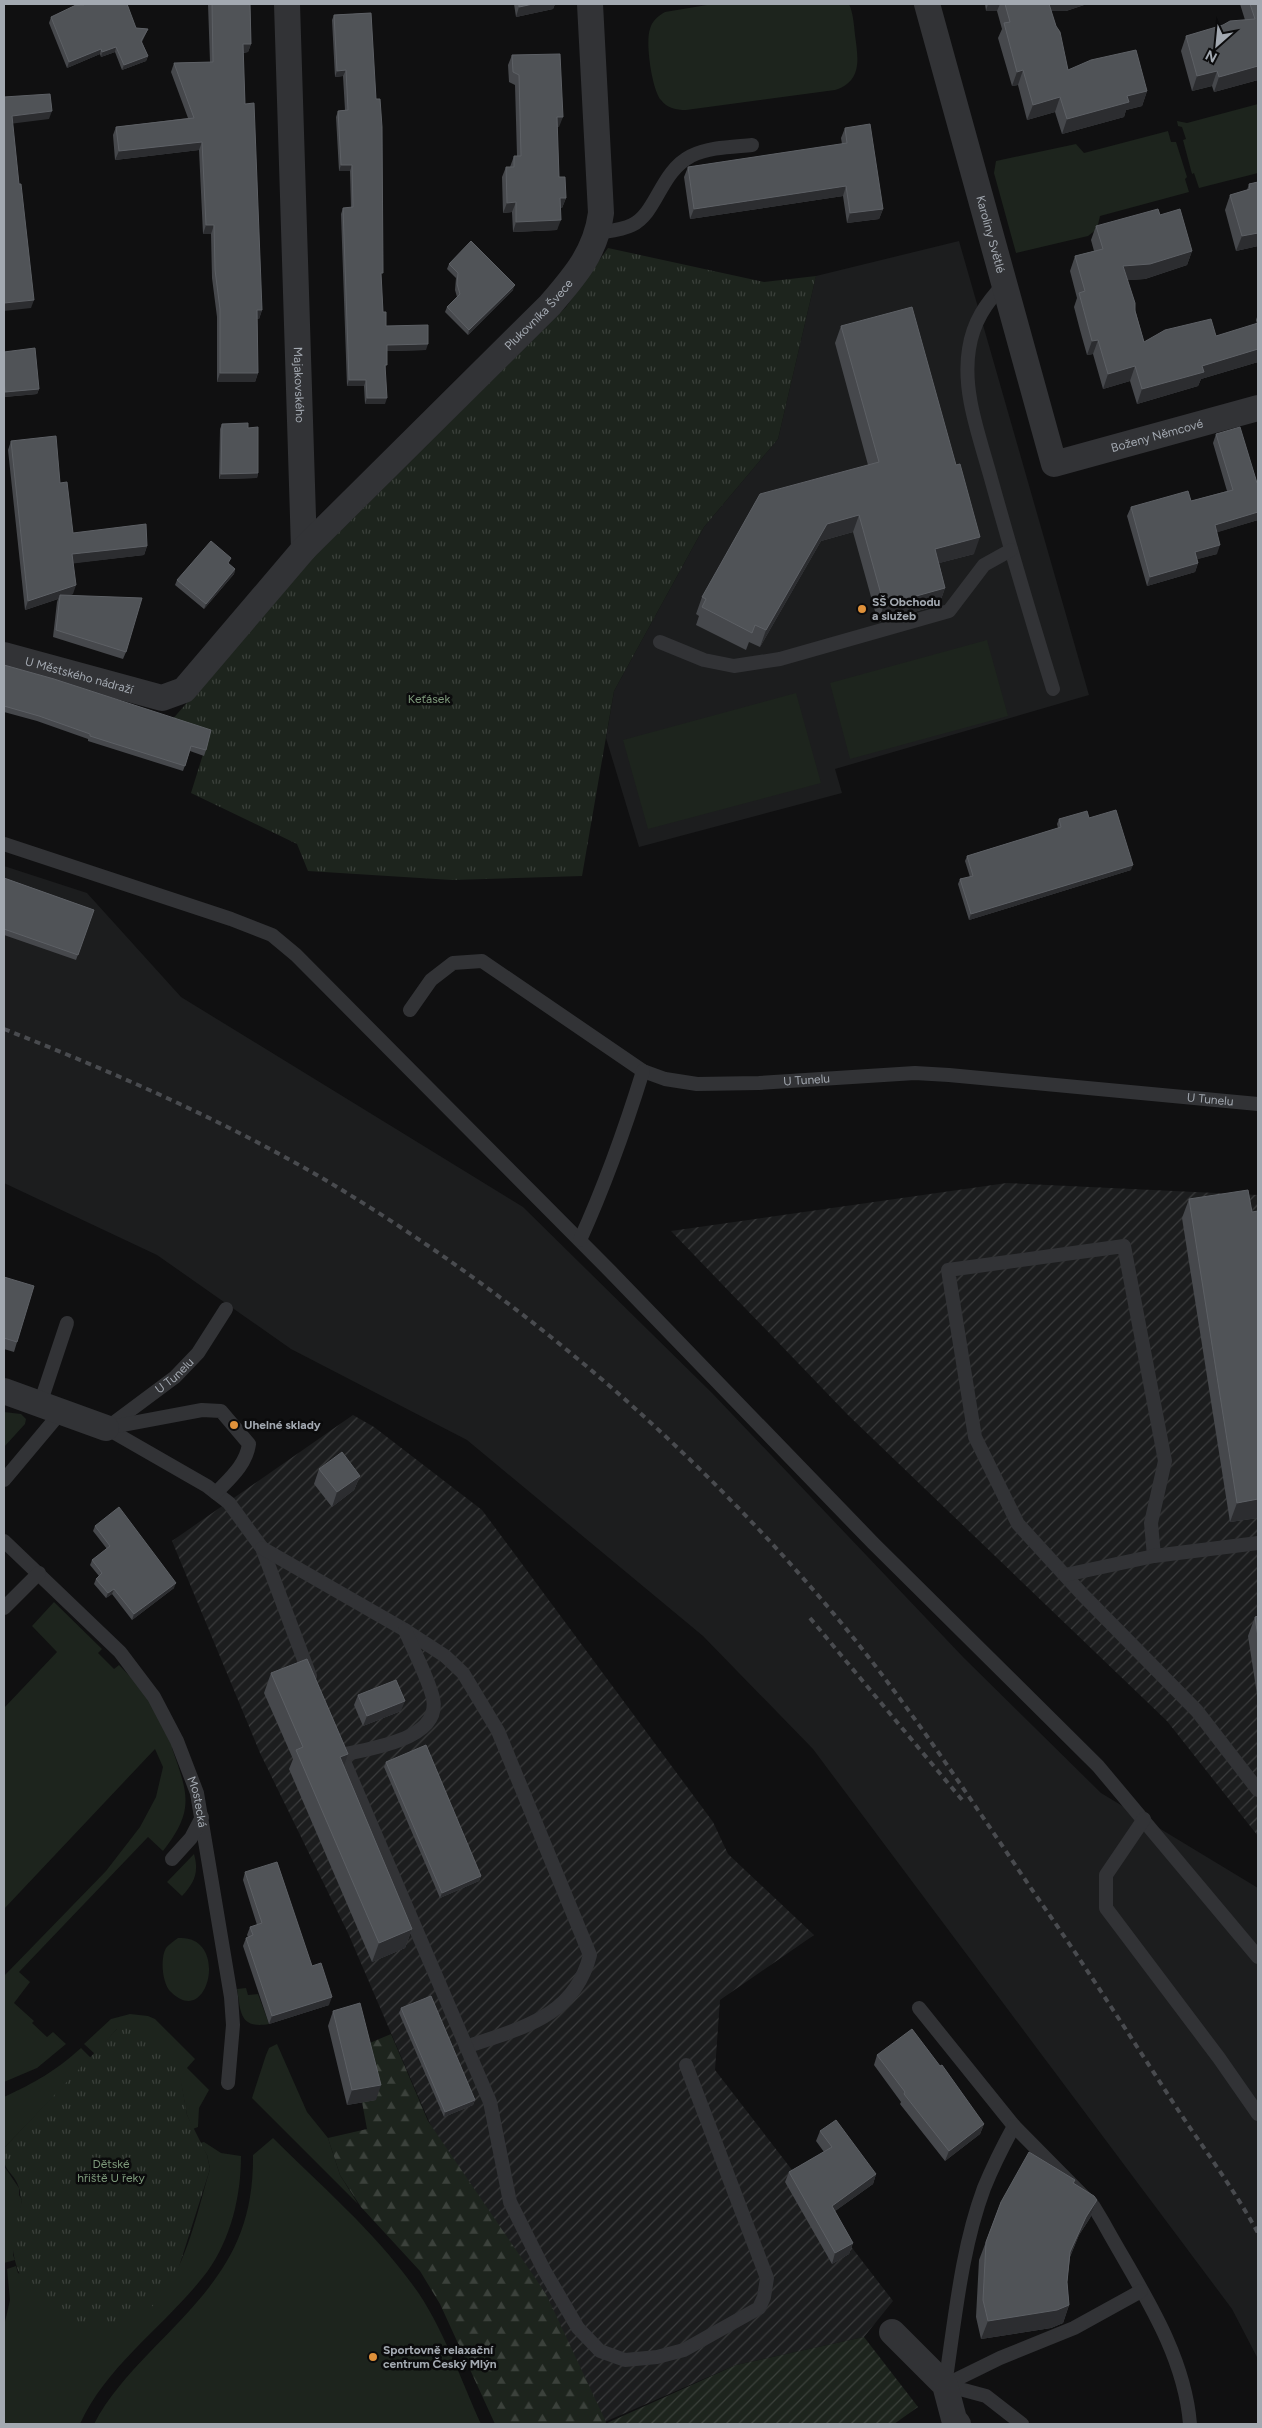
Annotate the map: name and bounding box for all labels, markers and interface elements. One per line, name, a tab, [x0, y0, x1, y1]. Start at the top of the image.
north arrow	[1192, 20, 1242, 70]
text: N	[1203, 46, 1220, 66]
street label: Karoliny Světlé	[973, 194, 1008, 275]
street label: Plukovníka Švece	[502, 276, 576, 353]
street label: Majakovského	[291, 347, 307, 423]
street label: Boženy Němcové	[1109, 416, 1205, 455]
place label: SŠ Obchodu a služeb	[872, 595, 941, 623]
marker: SŠ Obchodu a služeb	[856, 603, 868, 615]
street label: U Městského nádraží	[24, 654, 136, 697]
park label: Keťásek	[408, 692, 450, 706]
street label: U Tunelu	[783, 1071, 830, 1088]
street label: U Tunelu	[1186, 1090, 1234, 1109]
street label: U Tunelu	[152, 1355, 197, 1396]
place label: Uhelné sklady	[244, 1418, 321, 1432]
marker: Uhelné sklady	[228, 1419, 240, 1431]
street label: Mostecká	[184, 1774, 210, 1828]
park label: Dětské hřiště U řeky	[77, 2157, 145, 2185]
place label: Sportovně relaxační centrum Český Mlýn	[383, 2343, 497, 2371]
marker: Sportovně relaxační centrum Český Mlýn	[367, 2351, 379, 2363]

